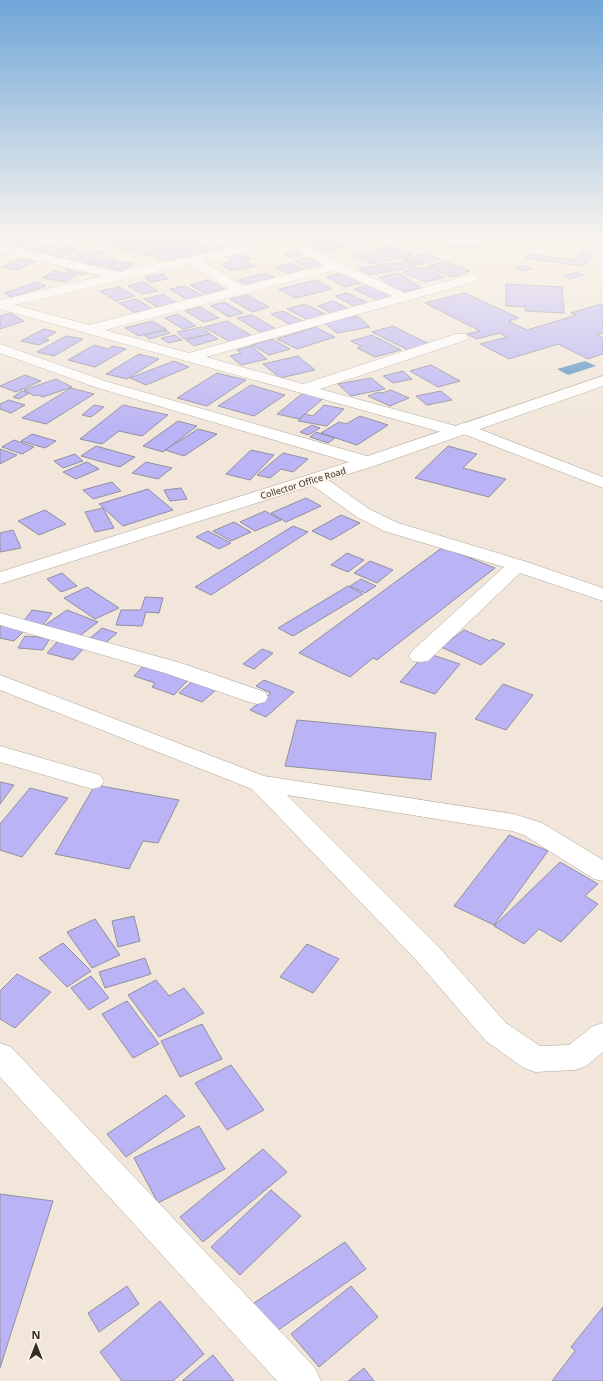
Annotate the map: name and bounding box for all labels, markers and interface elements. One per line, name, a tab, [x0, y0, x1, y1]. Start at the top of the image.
street label: Collector Office Road	[259, 464, 347, 502]
north arrow	[16, 1325, 56, 1365]
text: N	[32, 1327, 40, 1342]

